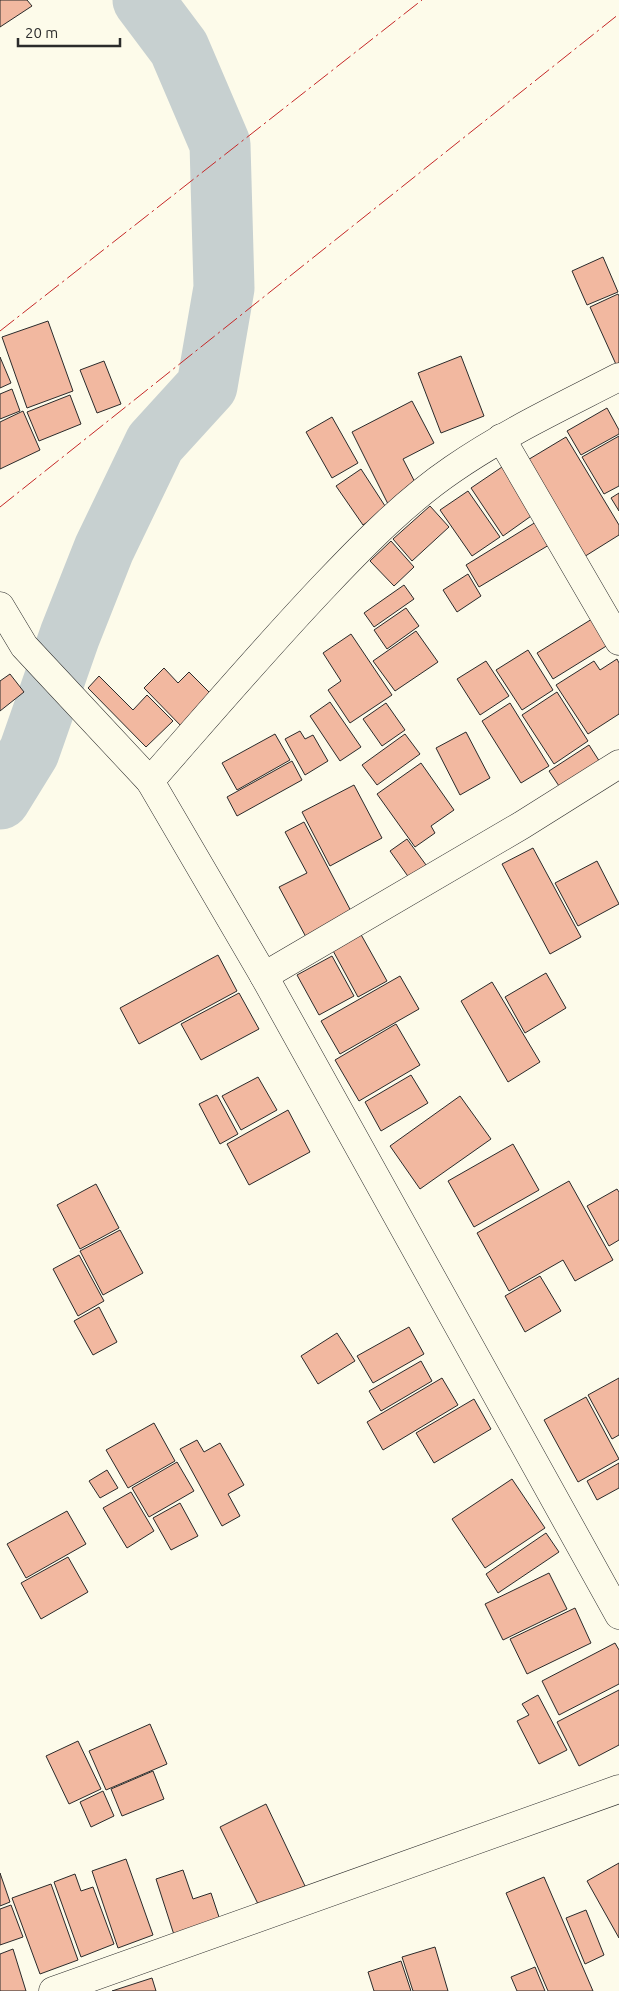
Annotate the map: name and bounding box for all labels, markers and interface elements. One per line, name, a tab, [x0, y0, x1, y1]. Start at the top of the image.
scale bar	[18, 15, 120, 47]
text: 20 m	[25, 24, 58, 41]

